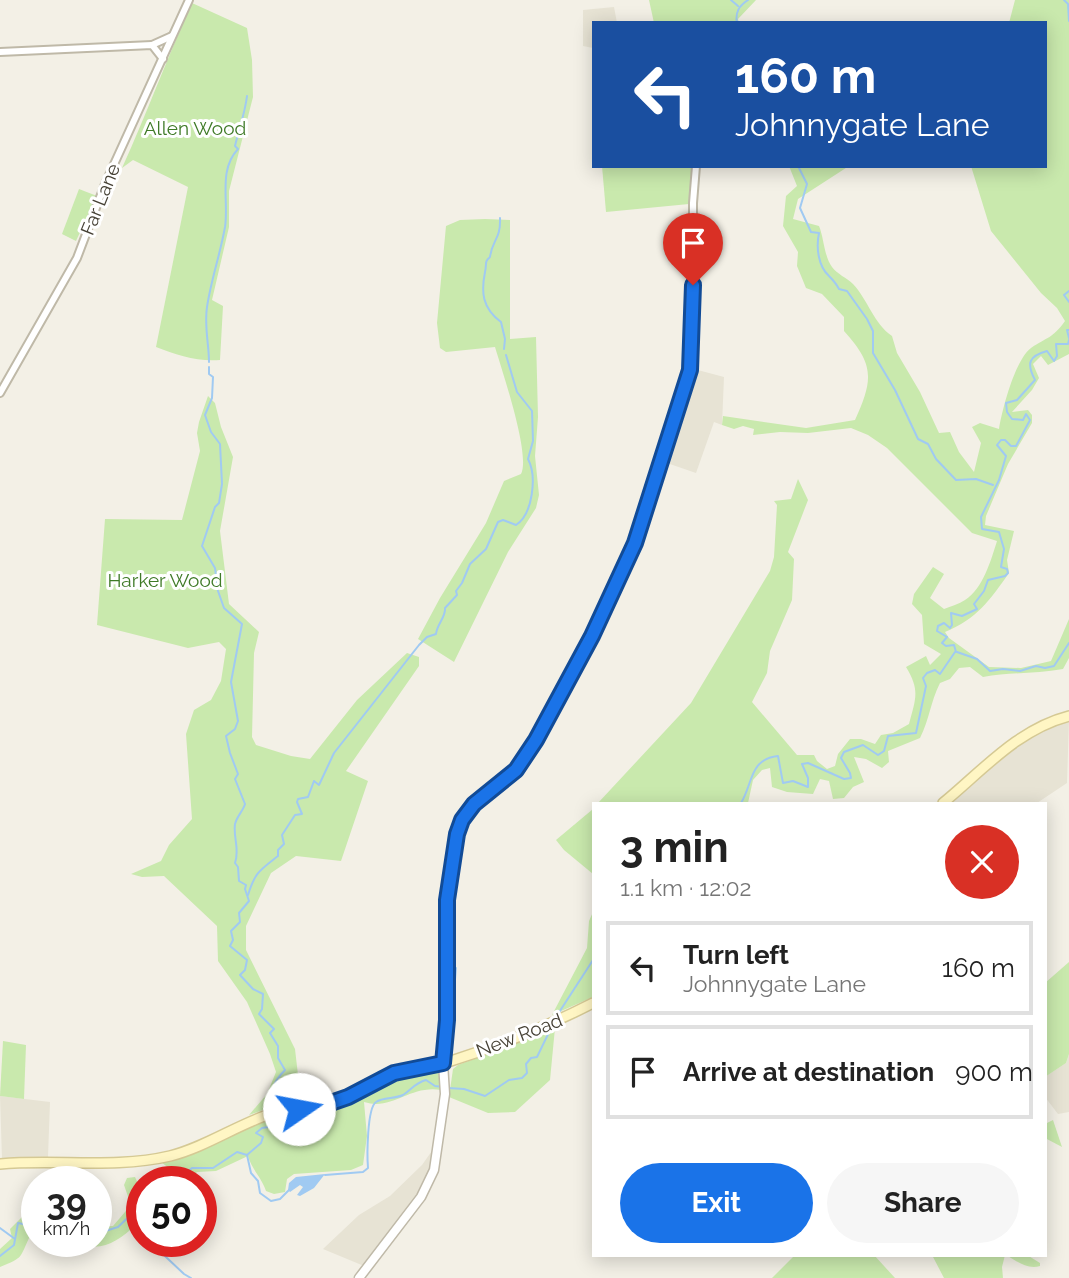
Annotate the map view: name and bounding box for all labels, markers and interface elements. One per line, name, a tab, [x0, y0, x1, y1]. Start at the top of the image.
text: 160 m	[735, 47, 876, 104]
icon: left	[620, 49, 711, 140]
text: Johnnygate Lane	[735, 106, 990, 143]
park label: Allen Wood	[144, 117, 246, 139]
street label: Far Lane	[76, 160, 124, 238]
pin	[663, 213, 723, 285]
icon: arrive	[674, 224, 712, 262]
park label: Harker Wood	[107, 569, 223, 591]
text: 3 min	[620, 823, 729, 872]
button: close	[945, 825, 1019, 899]
text: 1.1 km · 12:02	[620, 874, 752, 901]
text: Turn left	[683, 940, 789, 970]
icon: left	[624, 949, 662, 987]
text: 160 m	[942, 953, 1015, 983]
text: Johnnygate Lane	[683, 970, 866, 997]
street label: New Road	[473, 1008, 565, 1062]
icon: arrive	[624, 1053, 662, 1091]
text: Arrive at destination	[683, 1057, 934, 1087]
text: 900 m	[955, 1057, 1033, 1087]
position arrow	[262, 1072, 336, 1146]
button: Exit	[620, 1163, 813, 1243]
button: Share	[827, 1163, 1019, 1243]
speed limit sign: 50	[126, 1166, 217, 1257]
text: 39	[46, 1182, 87, 1223]
text: km/h	[43, 1218, 90, 1239]

